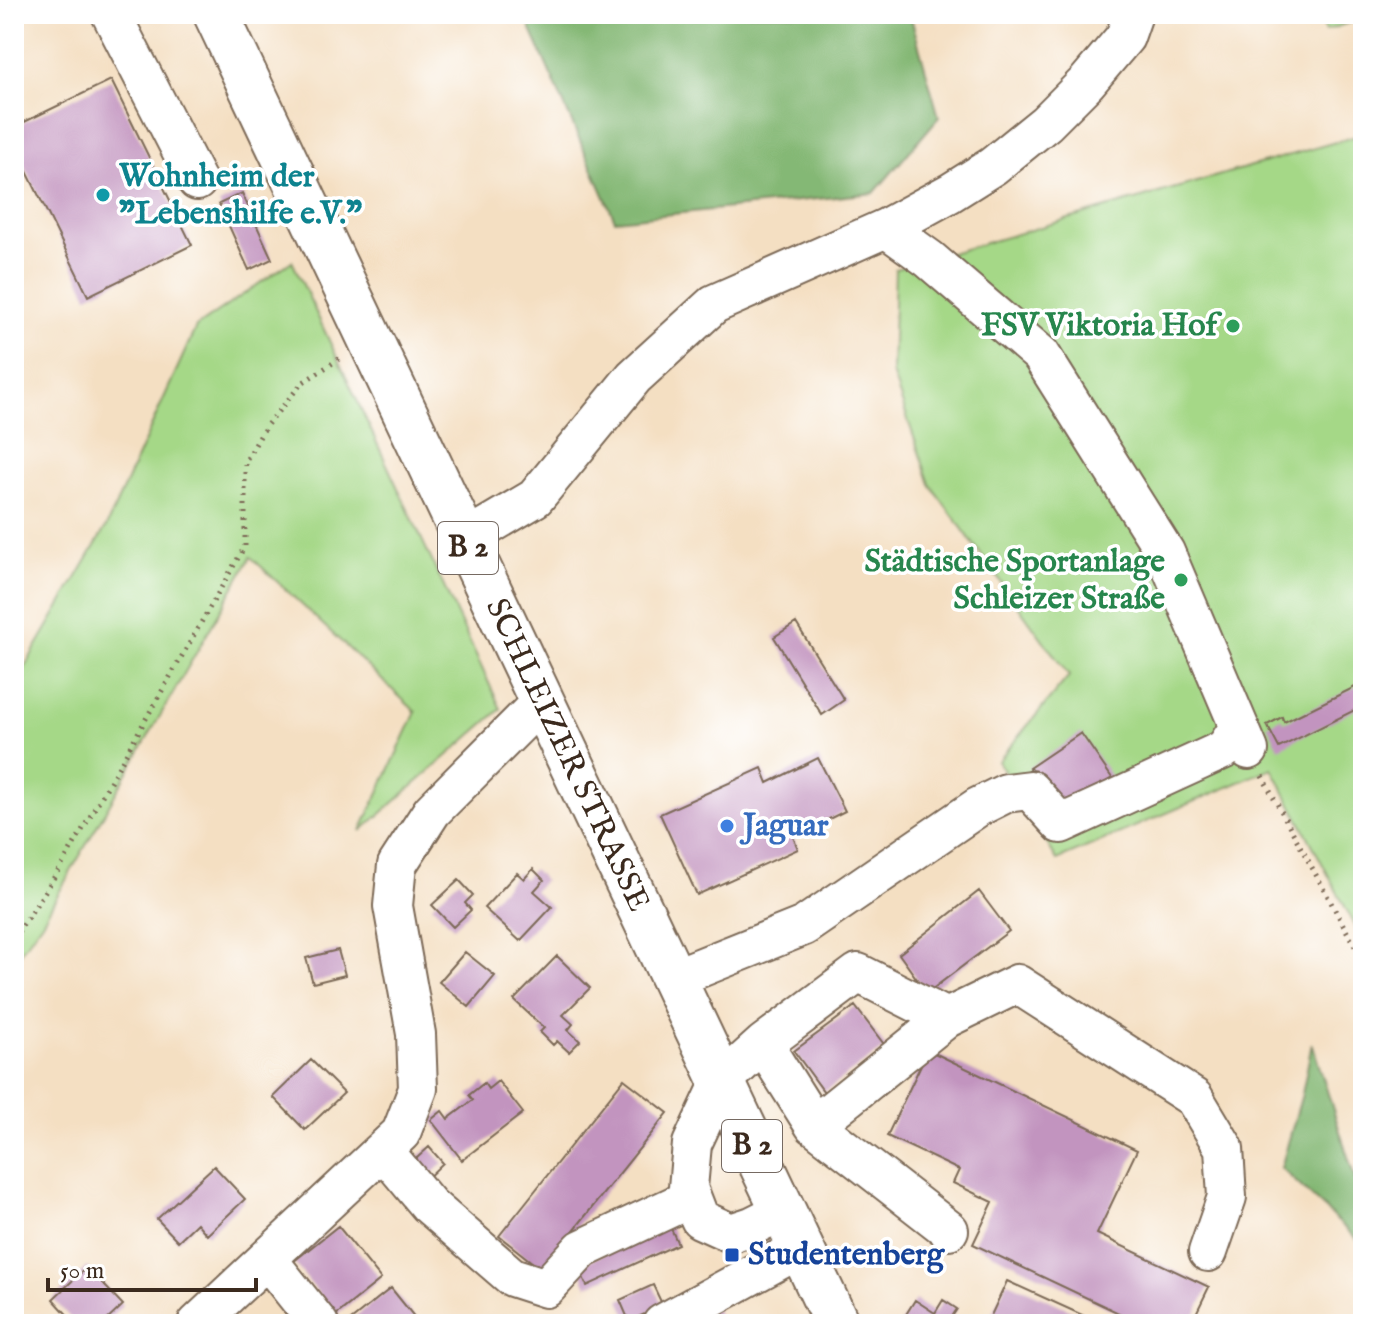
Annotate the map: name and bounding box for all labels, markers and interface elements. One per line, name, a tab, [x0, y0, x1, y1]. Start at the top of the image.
place label: Wohnheim der "Lebenshilfe e.V."	[118, 157, 362, 235]
marker: Wohnheim der "Lebenshilfe e.V."	[94, 186, 112, 204]
place label: FSV Viktoria Hof	[981, 306, 1222, 347]
marker: FSV Viktoria Hof	[1224, 317, 1242, 335]
road number: B 2	[438, 522, 498, 574]
place label: Städtische Sportanlage Schleizer Straße	[864, 542, 1165, 620]
marker: Städtische Sportanlage Schleizer Straße	[1172, 571, 1190, 589]
street label: SCHLEIZER STRASSE	[476, 592, 659, 918]
place label: Jaguar	[739, 806, 829, 847]
marker: Jaguar	[718, 817, 736, 835]
road number: B 2	[722, 1120, 782, 1172]
place label: Studentenberg	[748, 1235, 946, 1276]
scale bar	[48, 1242, 256, 1292]
marker: Studentenberg	[723, 1246, 741, 1264]
text: 50 m	[60, 1256, 104, 1287]

